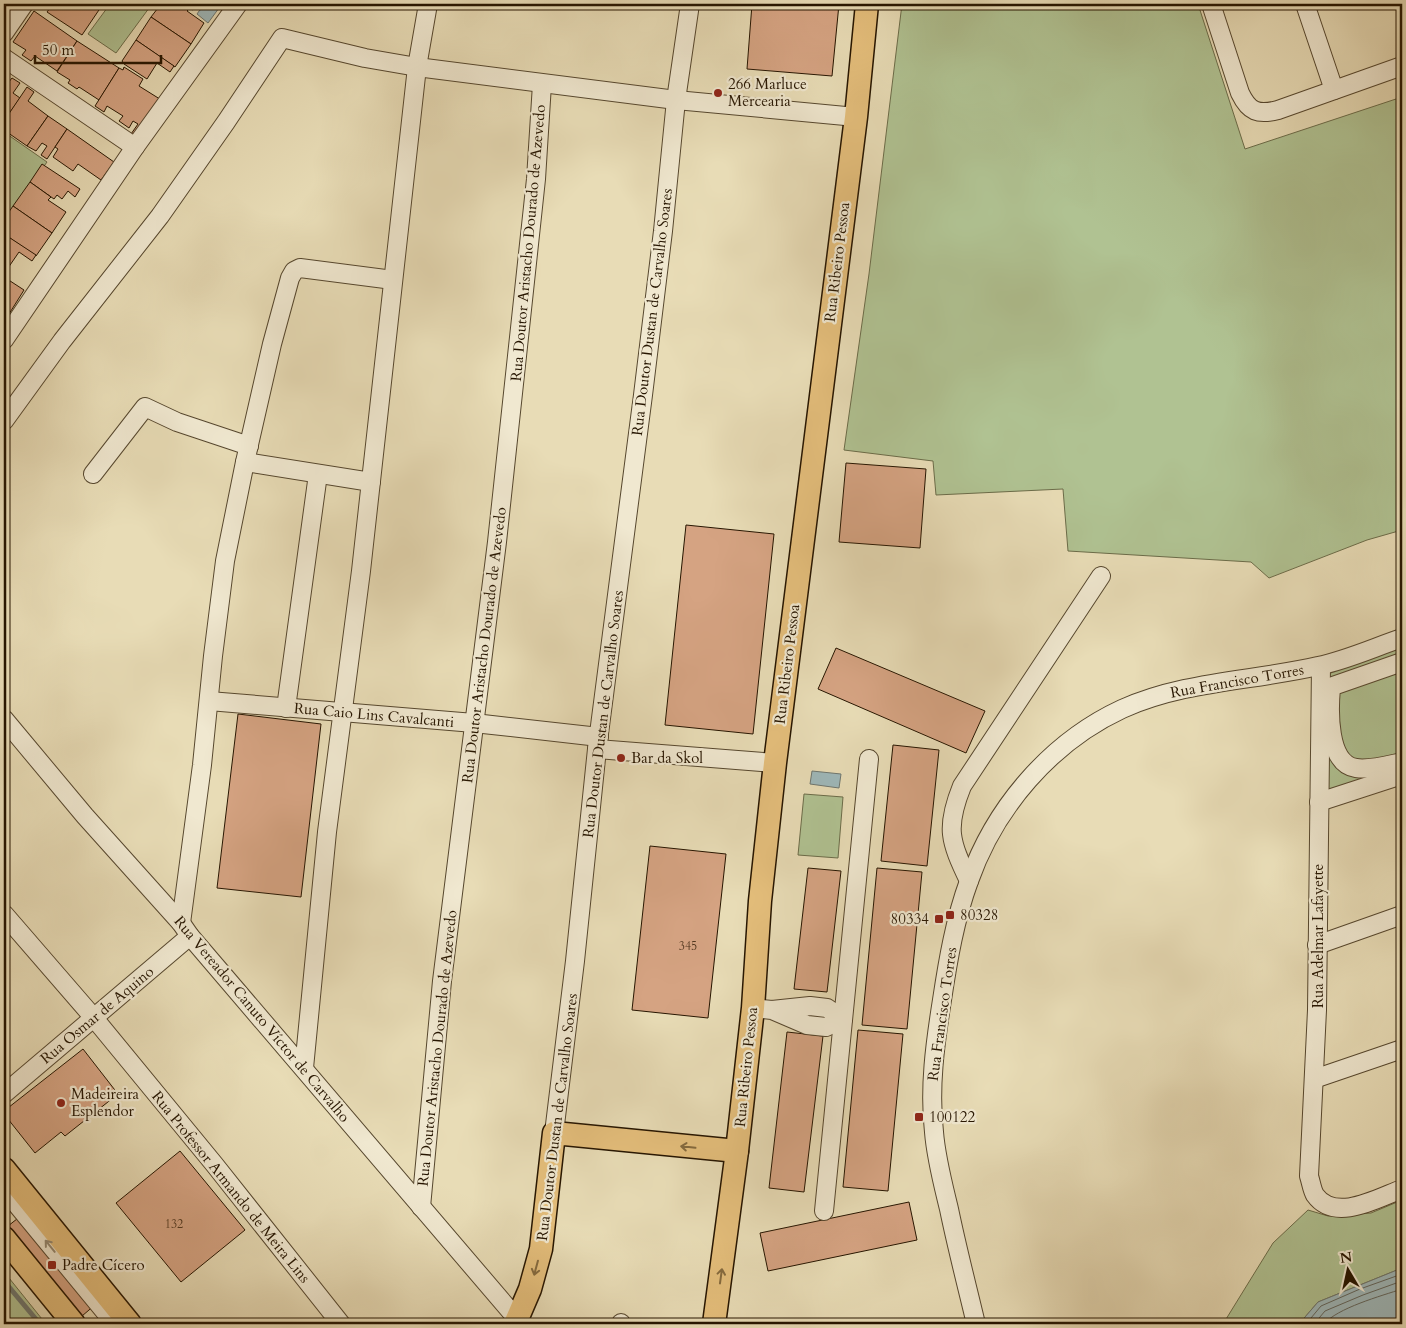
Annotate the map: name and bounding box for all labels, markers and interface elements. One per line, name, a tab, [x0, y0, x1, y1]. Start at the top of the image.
scale bar	[35, 32, 161, 64]
text: 50 m	[42, 40, 74, 60]
place label: 266 Marluce Mercearia	[728, 74, 807, 111]
marker: 266 Marluce Mercearia	[712, 87, 724, 99]
street label: Rua Doutor Aristacho Dourado de Azevedo	[506, 104, 550, 382]
street label: Rua Doutor Dustan de Carvalho Soares	[627, 187, 677, 437]
street label: Rua Ribeiro Pessoa	[820, 200, 854, 323]
street label: Rua Doutor Aristacho Dourado de Azevedo	[457, 506, 511, 784]
street label: Rua Doutor Dustan de Carvalho Soares	[578, 589, 628, 839]
street label: Rua Ribeiro Pessoa	[770, 602, 804, 725]
street label: Rua Francisco Torres	[1169, 659, 1305, 703]
street label: Rua Caio Lins Cavalcanti	[293, 698, 455, 732]
place label: Bar da Skol	[631, 748, 703, 768]
marker: Bar da Skol	[615, 752, 627, 764]
street label: Rua Adelmar Lafayette	[1308, 863, 1328, 1008]
place label: 80328	[960, 905, 998, 925]
street label: Rua Doutor Aristacho Dourado de Azevedo	[413, 909, 461, 1187]
place label: 80334	[891, 909, 929, 929]
marker: 80328	[944, 909, 956, 921]
street label: Rua Vereador Canuto Víctor de Carvalho	[170, 912, 354, 1126]
marker: 80334	[933, 913, 945, 925]
house number: 345	[679, 938, 697, 954]
street label: Rua Francisco Torres	[923, 946, 961, 1082]
street label: Rua Osmar de Aquino	[36, 962, 158, 1068]
street label: Rua Doutor Dustan de Carvalho Soares	[532, 992, 582, 1242]
street label: Rua Ribeiro Pessoa	[730, 1005, 762, 1128]
place label: Madeireira Esplendor	[71, 1084, 140, 1121]
street label: Rua Professor Armando de Meira Lins	[147, 1087, 315, 1287]
marker: Madeireira Esplendor	[55, 1097, 67, 1109]
place label: 100122	[929, 1107, 975, 1127]
marker: 100122	[913, 1111, 925, 1123]
one-way arrow	[681, 1142, 697, 1151]
house number: 132	[165, 1216, 183, 1232]
one-way arrow	[44, 1240, 55, 1253]
north arrow	[1324, 1246, 1374, 1296]
text: N	[1339, 1247, 1354, 1268]
place label: Padre Cícero	[62, 1255, 145, 1275]
marker: Padre Cícero	[46, 1259, 58, 1271]
one-way arrow	[530, 1259, 540, 1275]
one-way arrow	[716, 1268, 726, 1284]

